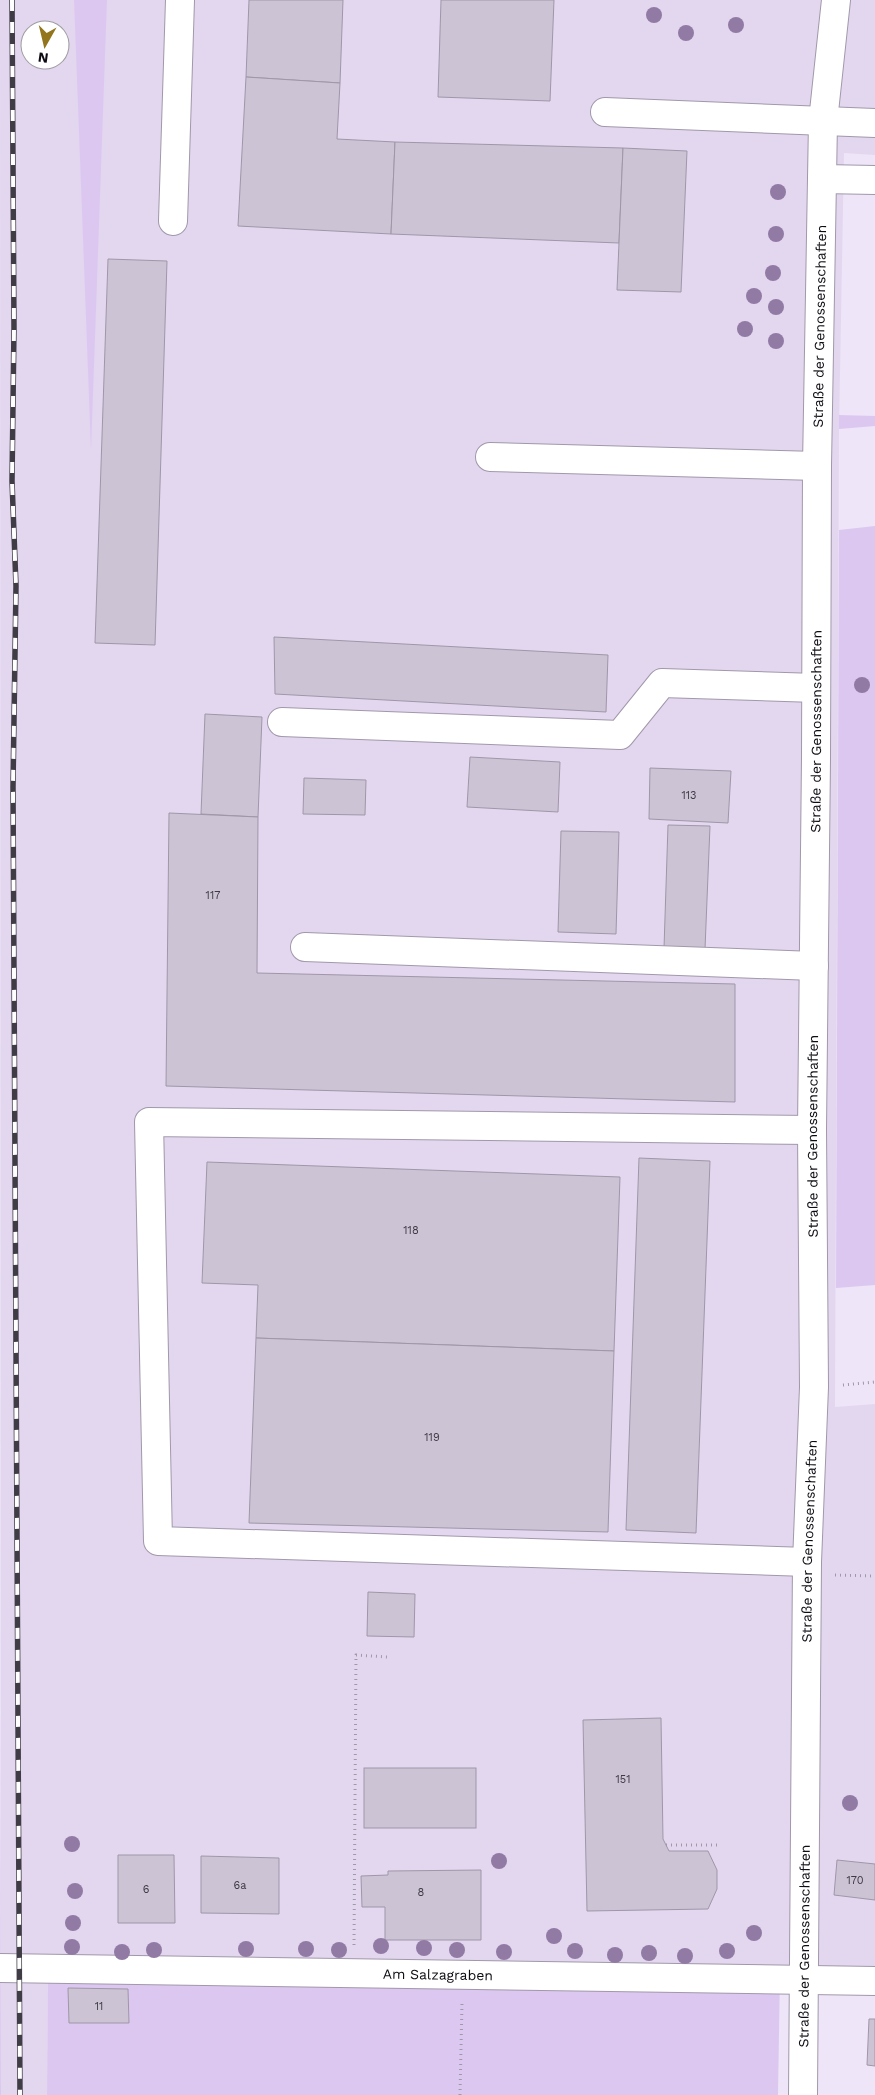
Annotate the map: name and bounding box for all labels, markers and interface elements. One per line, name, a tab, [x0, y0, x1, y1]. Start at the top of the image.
north arrow	[20, 20, 70, 70]
text: N	[37, 49, 49, 67]
street label: Straße der Genossenschaften	[810, 225, 829, 428]
street label: Straße der Genossenschaften	[807, 630, 824, 833]
house number: 113	[682, 789, 697, 802]
house number: 117	[206, 889, 220, 902]
street label: Straße der Genossenschaften	[804, 1035, 821, 1238]
house number: 118	[403, 1224, 419, 1237]
house number: 119	[424, 1431, 440, 1444]
street label: Straße der Genossenschaften	[798, 1439, 820, 1643]
house number: 151	[616, 1773, 630, 1786]
street label: Straße der Genossenschaften	[795, 1845, 813, 2048]
house number: 170	[846, 1874, 864, 1887]
house number: 6a	[234, 1879, 246, 1892]
house number: 6	[143, 1883, 150, 1896]
house number: 8	[418, 1886, 425, 1899]
street label: Am Salzagraben	[383, 1966, 493, 1983]
house number: 11	[95, 2000, 103, 2013]

